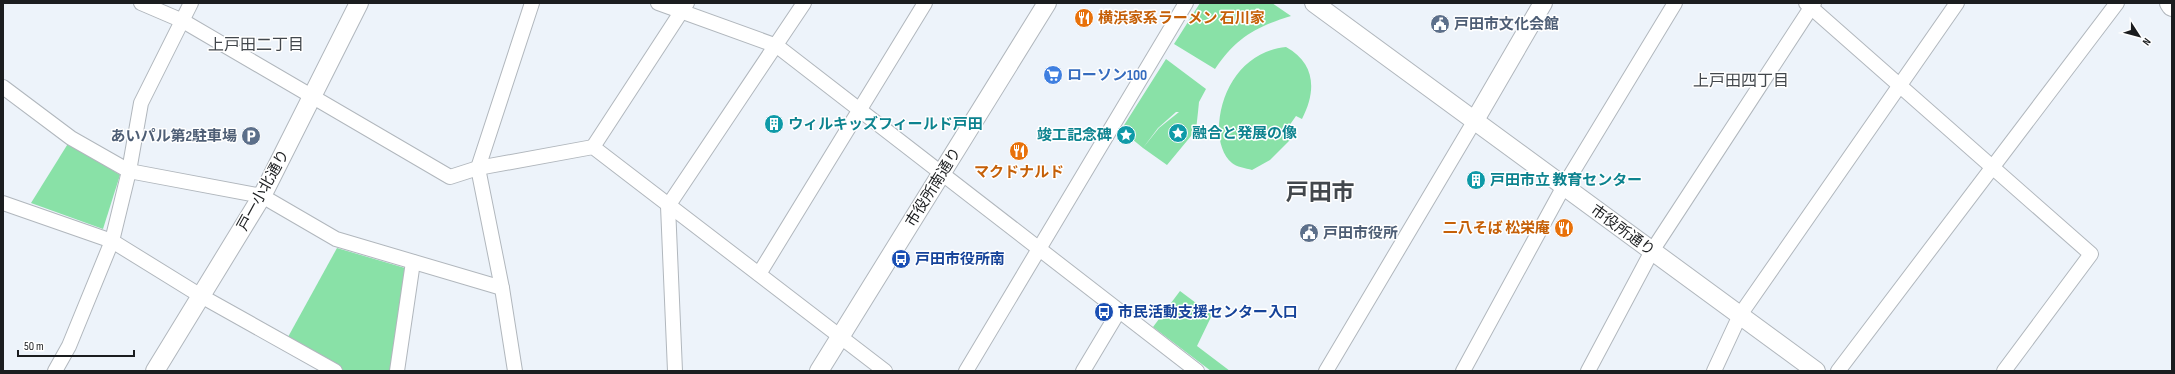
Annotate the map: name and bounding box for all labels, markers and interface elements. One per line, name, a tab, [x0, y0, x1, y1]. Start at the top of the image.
restaurant icon: 横浜家系ラーメン 石川家	[1073, 7, 1095, 29]
place label: 横浜家系ラーメン 石川家	[1098, 9, 1265, 28]
public building icon: 戸田市文化会館	[1429, 13, 1451, 35]
place label: 戸田市文化会館	[1454, 15, 1559, 34]
north arrow	[2119, 16, 2159, 56]
text: N	[2140, 35, 2154, 48]
district label: 上戸田二丁目	[208, 36, 304, 55]
supermarket icon: ローソン100	[1042, 64, 1064, 86]
place label: ローソン100	[1067, 66, 1147, 85]
district label: 上戸田四丁目	[1693, 72, 1789, 91]
building icon: ウィルキッズフィールド戸田	[763, 113, 785, 135]
place label: ウィルキッズフィールド戸田	[788, 115, 983, 134]
place icon: 融合と発展の像	[1167, 122, 1189, 144]
place icon: 竣工記念碑	[1115, 124, 1137, 146]
place label: 融合と発展の像	[1192, 124, 1297, 143]
parking icon: あいパル第2駐車場	[240, 125, 262, 147]
place label: 竣工記念碑	[1037, 126, 1112, 145]
place label: あいパル第2駐車場	[110, 127, 237, 146]
restaurant icon: マクドナルド	[1008, 140, 1030, 162]
street label: 市役所南通り	[902, 144, 965, 230]
street label: 戸一小北通り	[233, 146, 294, 234]
place label: マクドナルド	[974, 163, 1064, 182]
building icon: 戸田市立 教育センター	[1465, 169, 1487, 191]
place label: 戸田市立 教育センター	[1490, 171, 1642, 190]
district label: 戸田市	[1286, 179, 1355, 207]
street label: 市役所通り	[1587, 201, 1659, 260]
restaurant icon: 二八そば 松栄庵	[1553, 217, 1575, 239]
place label: 二八そば 松栄庵	[1443, 219, 1550, 238]
public building icon: 戸田市役所	[1298, 222, 1320, 244]
place label: 戸田市役所	[1323, 224, 1398, 243]
bus stop icon: 戸田市役所南	[890, 248, 912, 270]
place label: 戸田市役所南	[915, 250, 1005, 269]
bus stop icon: 市民活動支援センター入口	[1093, 301, 1115, 323]
place label: 市民活動支援センター入口	[1118, 303, 1298, 322]
scale bar	[18, 332, 134, 358]
text: 50 m	[24, 339, 44, 354]

